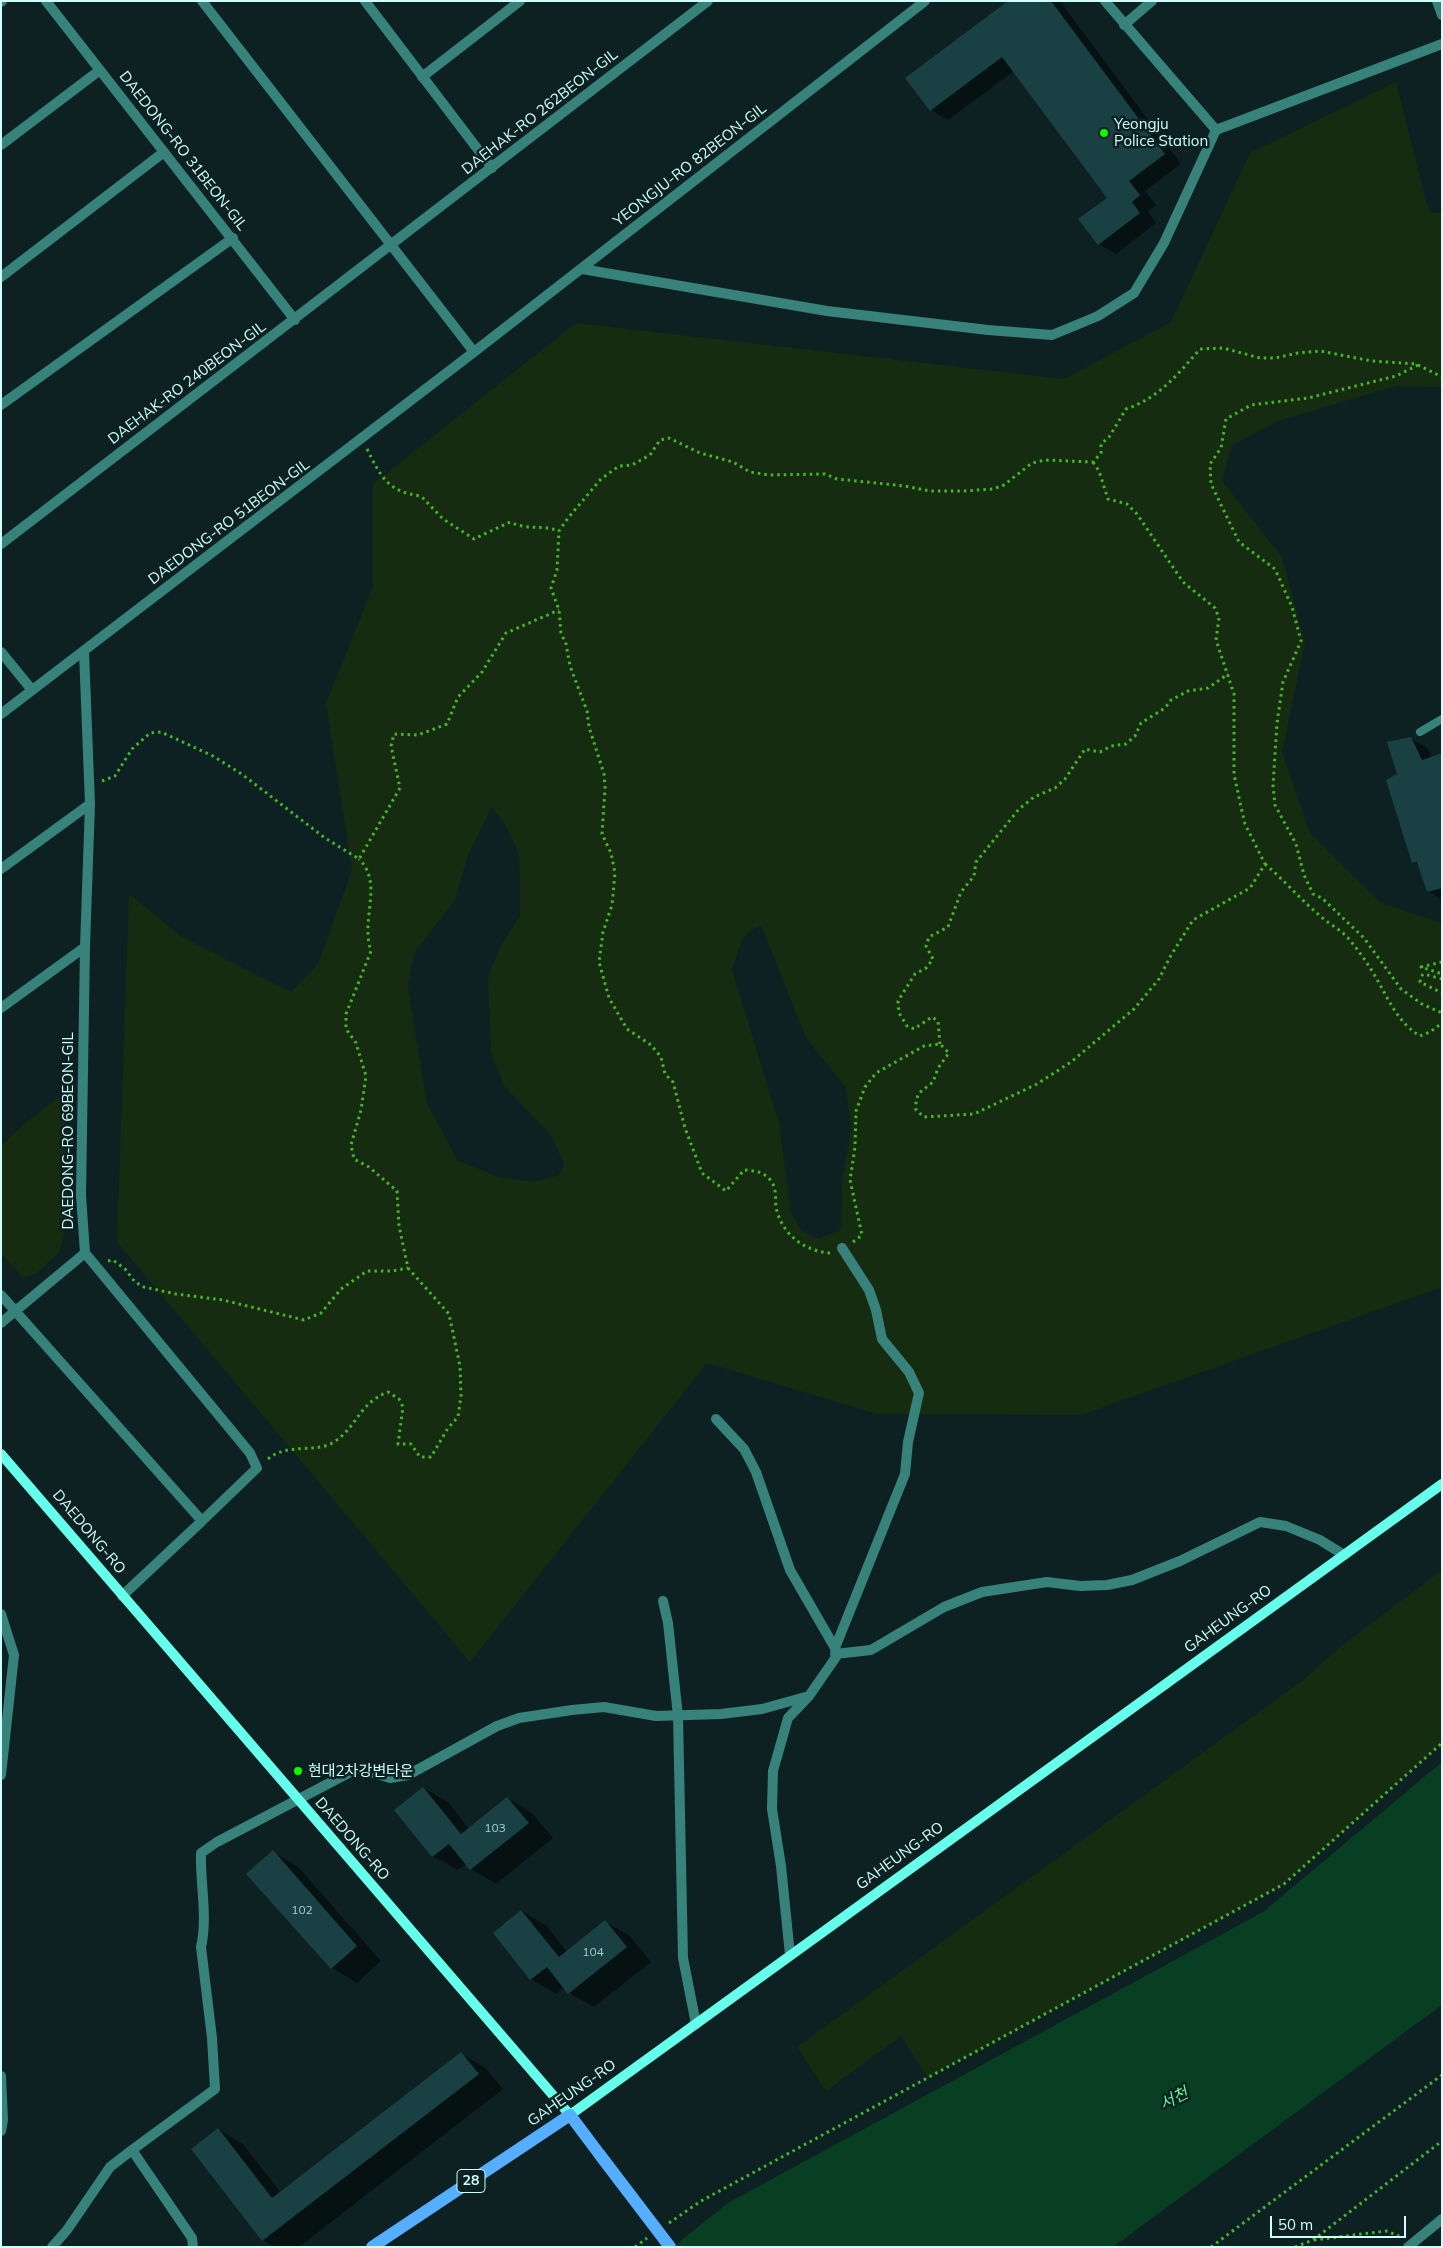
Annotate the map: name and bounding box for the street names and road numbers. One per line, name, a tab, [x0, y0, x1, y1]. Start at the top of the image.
street label: DAEHAK-RO 262BEON-GIL	[458, 46, 622, 178]
street label: DAEDONG-RO 31BEON-GIL	[115, 68, 251, 234]
street label: YEONGJU-RO 82BEON-GIL	[610, 100, 770, 230]
street label: DAEHAK-RO 240BEON-GIL	[105, 318, 269, 448]
street label: DAEDONG-RO 51BEON-GIL	[145, 455, 313, 589]
street label: DAEDONG-RO 69BEON-GIL	[59, 1032, 77, 1230]
street label: DAEDONG-RO	[49, 1486, 129, 1578]
street label: GAHEUNG-RO	[1181, 1581, 1275, 1657]
street label: DAEDONG-RO	[311, 1794, 393, 1884]
street label: GAHEUNG-RO	[853, 1818, 947, 1894]
street label: GAHEUNG-RO	[524, 2056, 620, 2130]
road number: 28	[457, 2170, 485, 2192]

